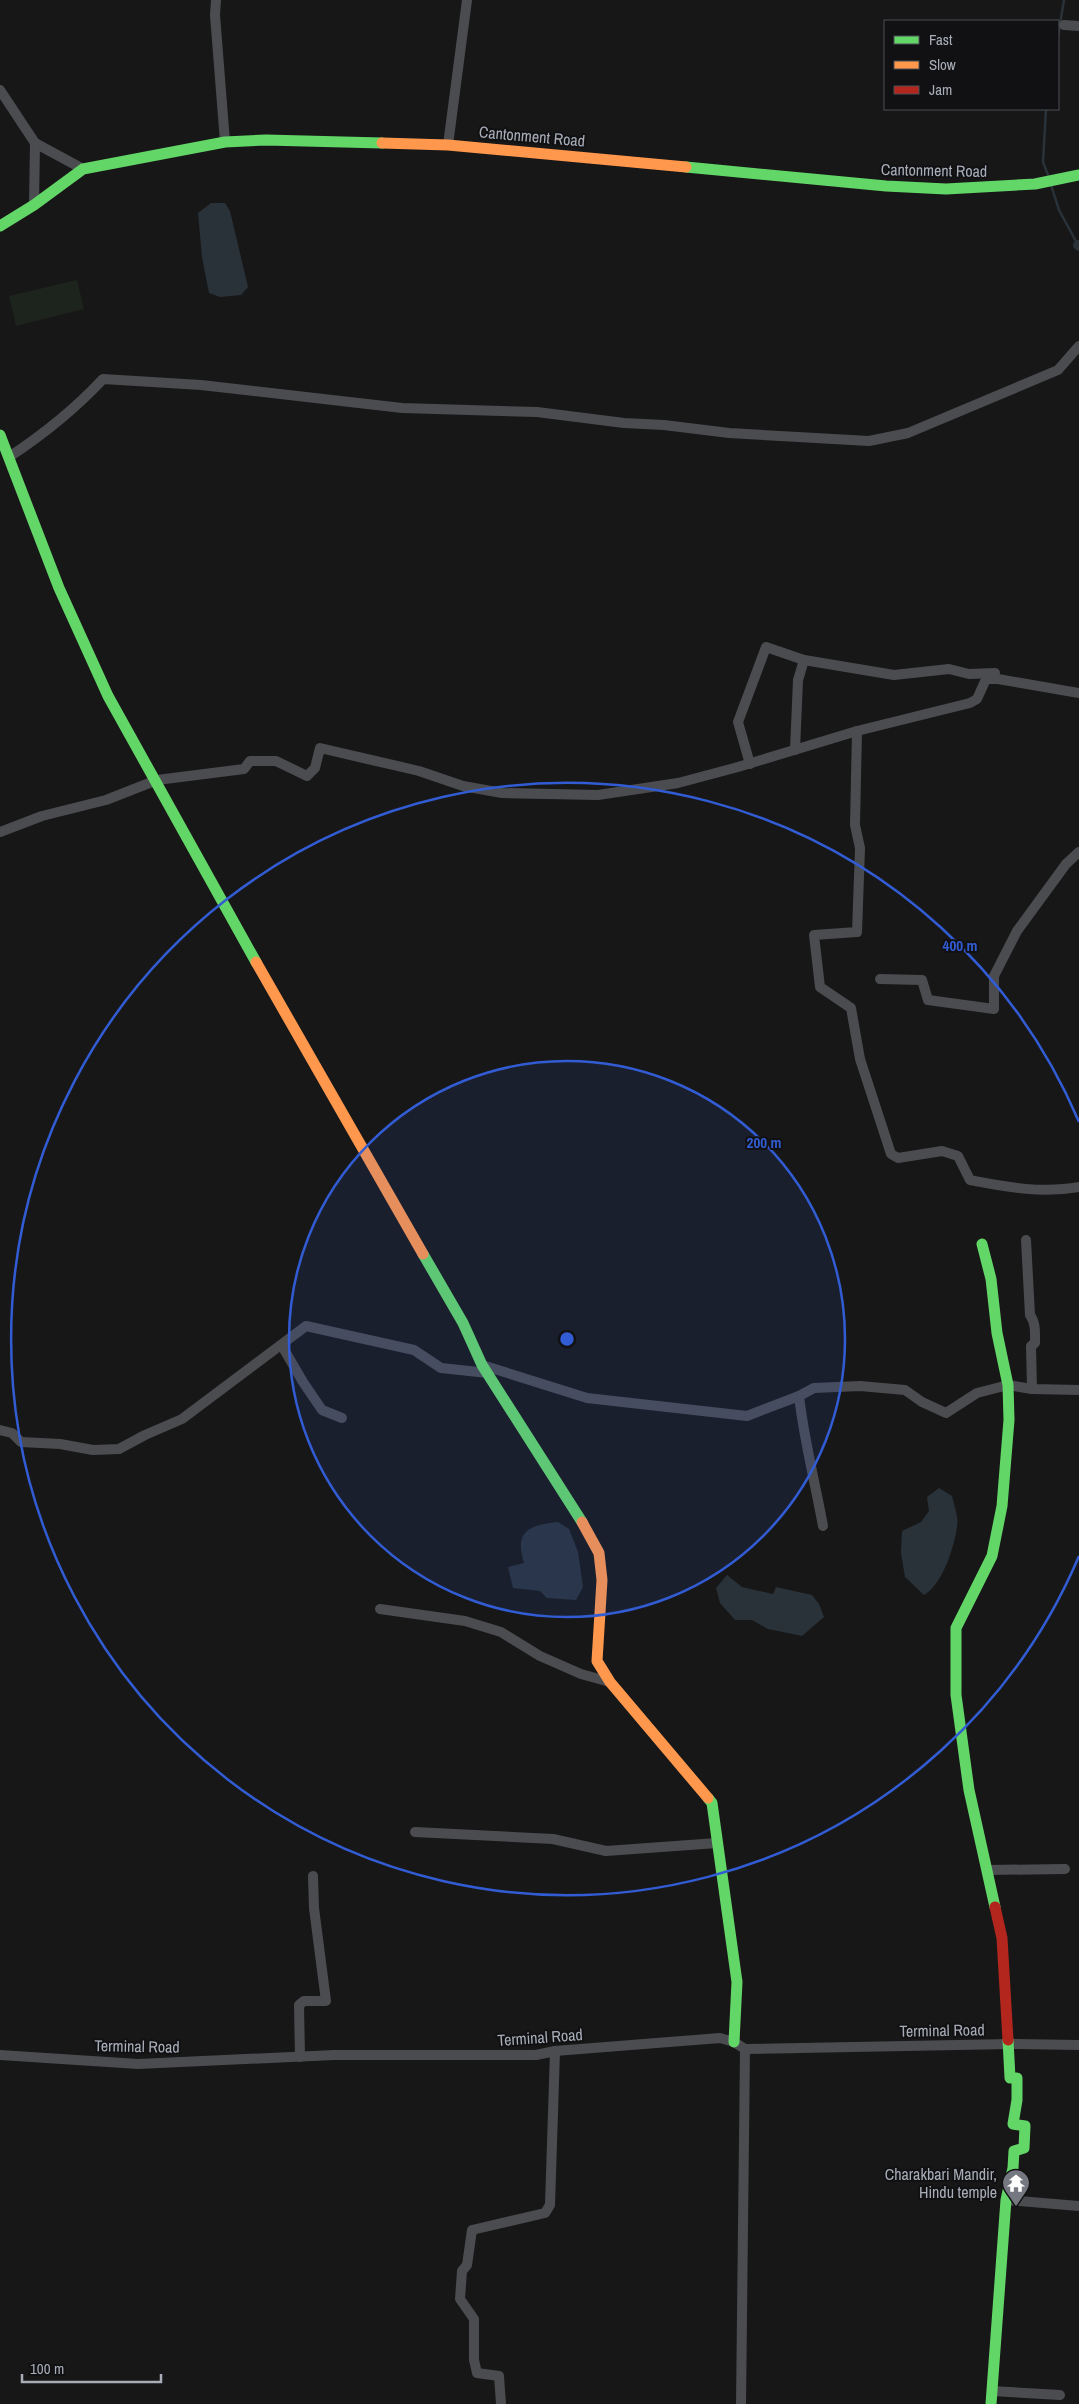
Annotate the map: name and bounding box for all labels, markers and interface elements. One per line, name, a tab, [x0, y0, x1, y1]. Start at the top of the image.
legend	[884, 20, 1059, 110]
text: Fast	[929, 29, 953, 50]
text: Slow	[929, 54, 956, 75]
text: Jam	[929, 79, 952, 100]
street label: Cantonment Road	[478, 120, 586, 152]
street label: Cantonment Road	[881, 158, 987, 182]
text: 400 m	[943, 935, 977, 956]
text: 200 m	[747, 1132, 781, 1153]
centre of rings	[558, 1330, 576, 1348]
street label: Terminal Road	[899, 2018, 985, 2042]
street label: Terminal Road	[497, 2023, 583, 2051]
street label: Terminal Road	[94, 2034, 180, 2058]
place label: Charakbari Mandir, Hindu temple	[885, 2163, 997, 2203]
temple icon: Charakbari Mandir, Hindu temple	[1001, 2168, 1031, 2207]
scale bar	[22, 2352, 161, 2384]
text: 100 m	[30, 2358, 64, 2379]

